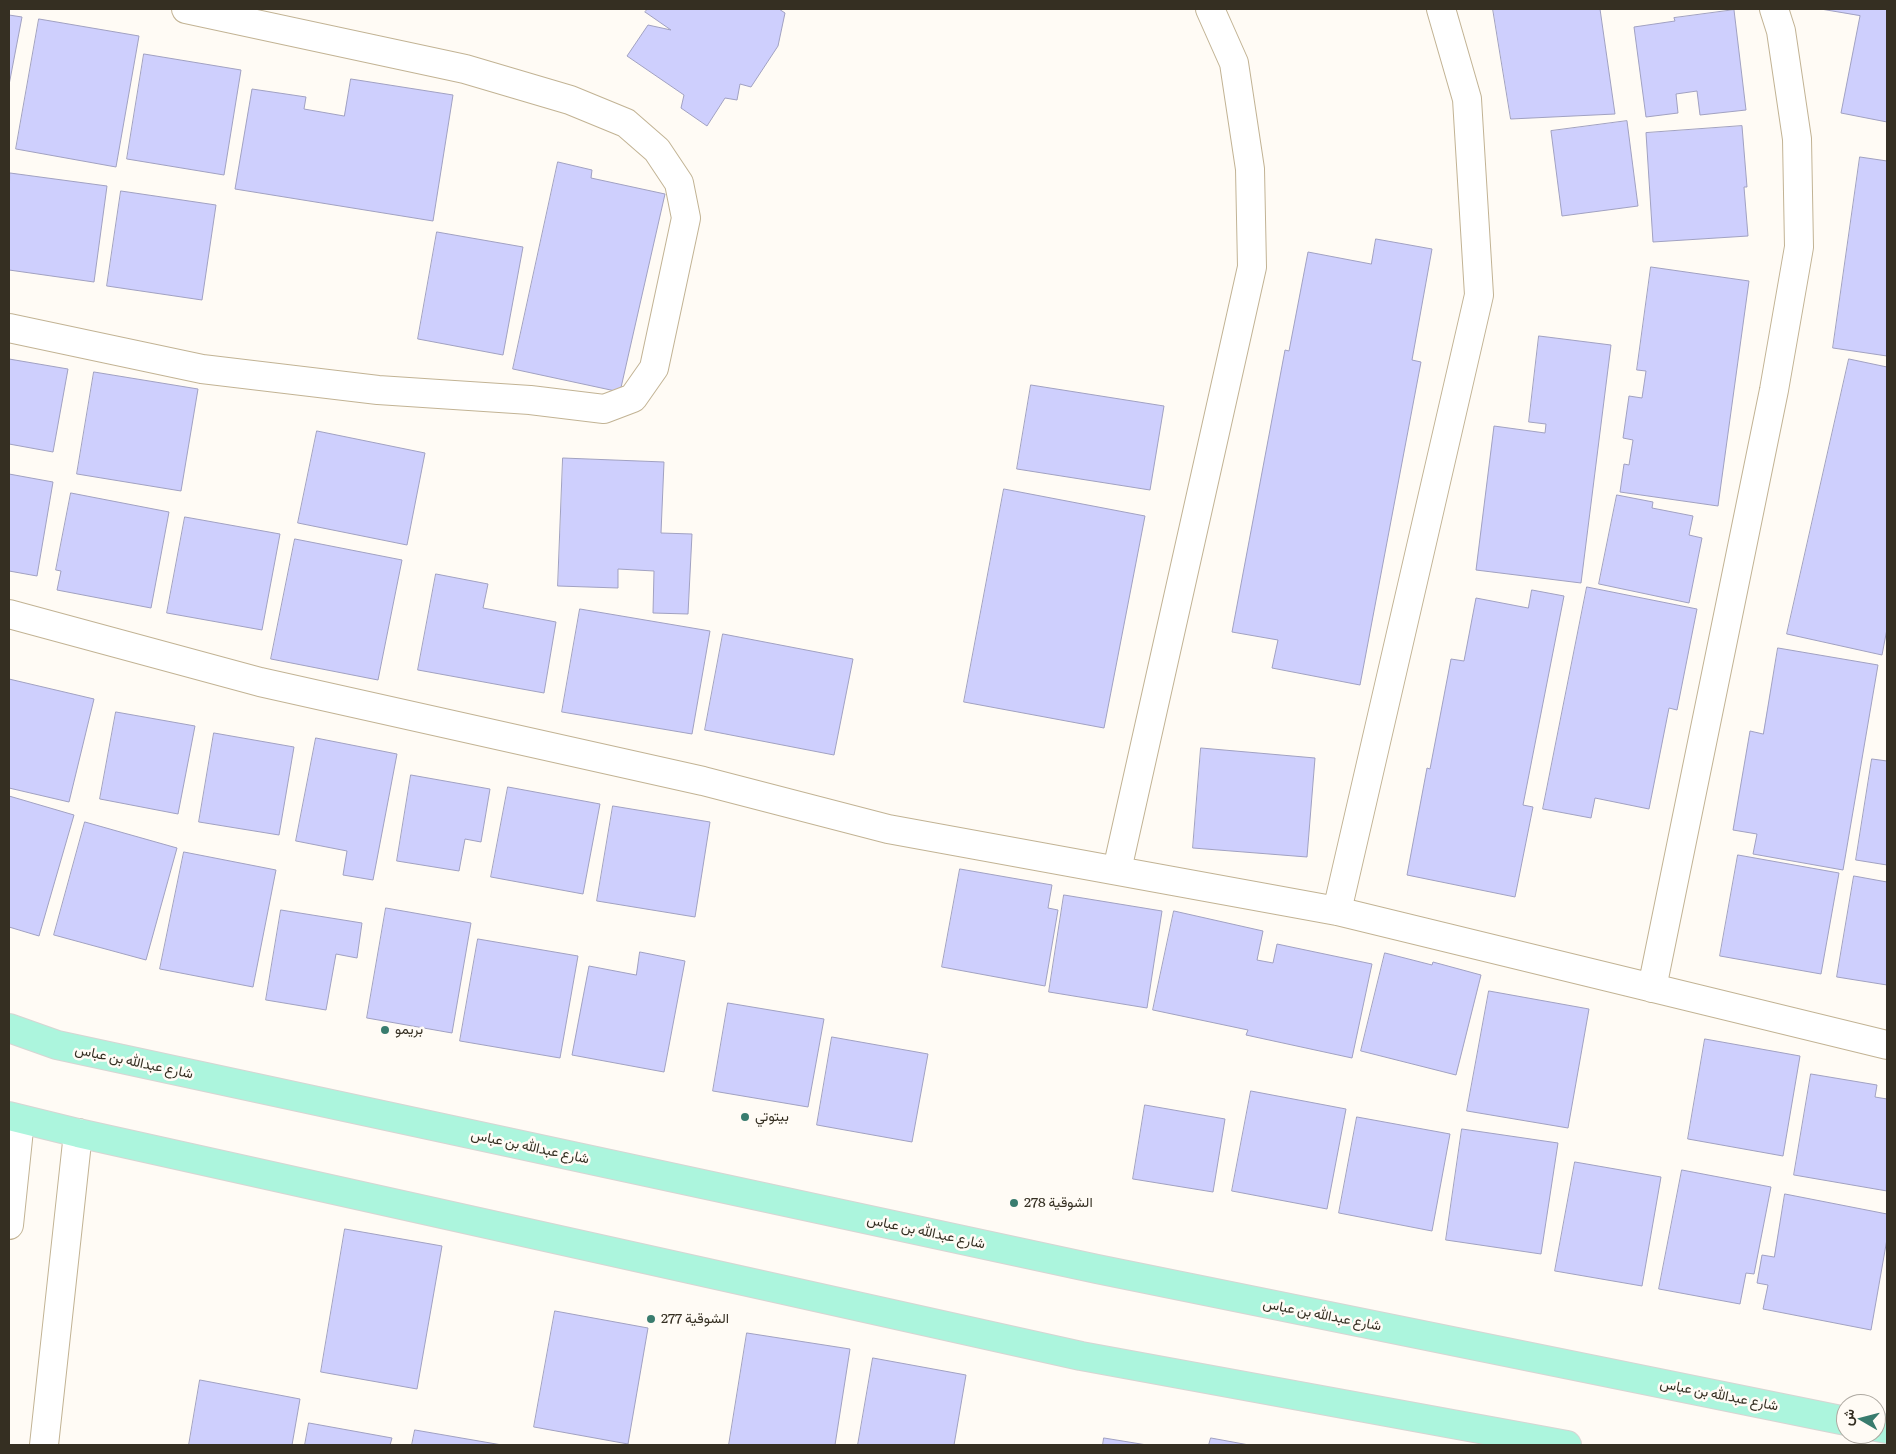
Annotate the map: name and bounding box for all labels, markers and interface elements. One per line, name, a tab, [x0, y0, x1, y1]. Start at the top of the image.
place label: بريمو	[395, 1022, 423, 1038]
marker: بريمو	[379, 1024, 391, 1036]
street label: شارع عبدالله بن عباس	[73, 1041, 195, 1083]
place label: بيتوتي	[755, 1109, 789, 1125]
marker: بيتوتي	[739, 1111, 751, 1123]
street label: شارع عبدالله بن عباس	[469, 1126, 591, 1168]
place label: الشوقية 278	[1024, 1195, 1093, 1211]
marker: الشوقية 278	[1008, 1197, 1020, 1209]
street label: شارع عبدالله بن عباس	[865, 1211, 987, 1253]
street label: شارع عبدالله بن عباس	[1261, 1295, 1383, 1335]
place label: الشوقية 277	[661, 1311, 729, 1327]
marker: الشوقية 277	[645, 1313, 657, 1325]
street label: شارع عبدالله بن عباس	[1658, 1375, 1780, 1415]
north arrow	[1836, 1394, 1886, 1444]
text: ش	[1836, 1407, 1858, 1427]

